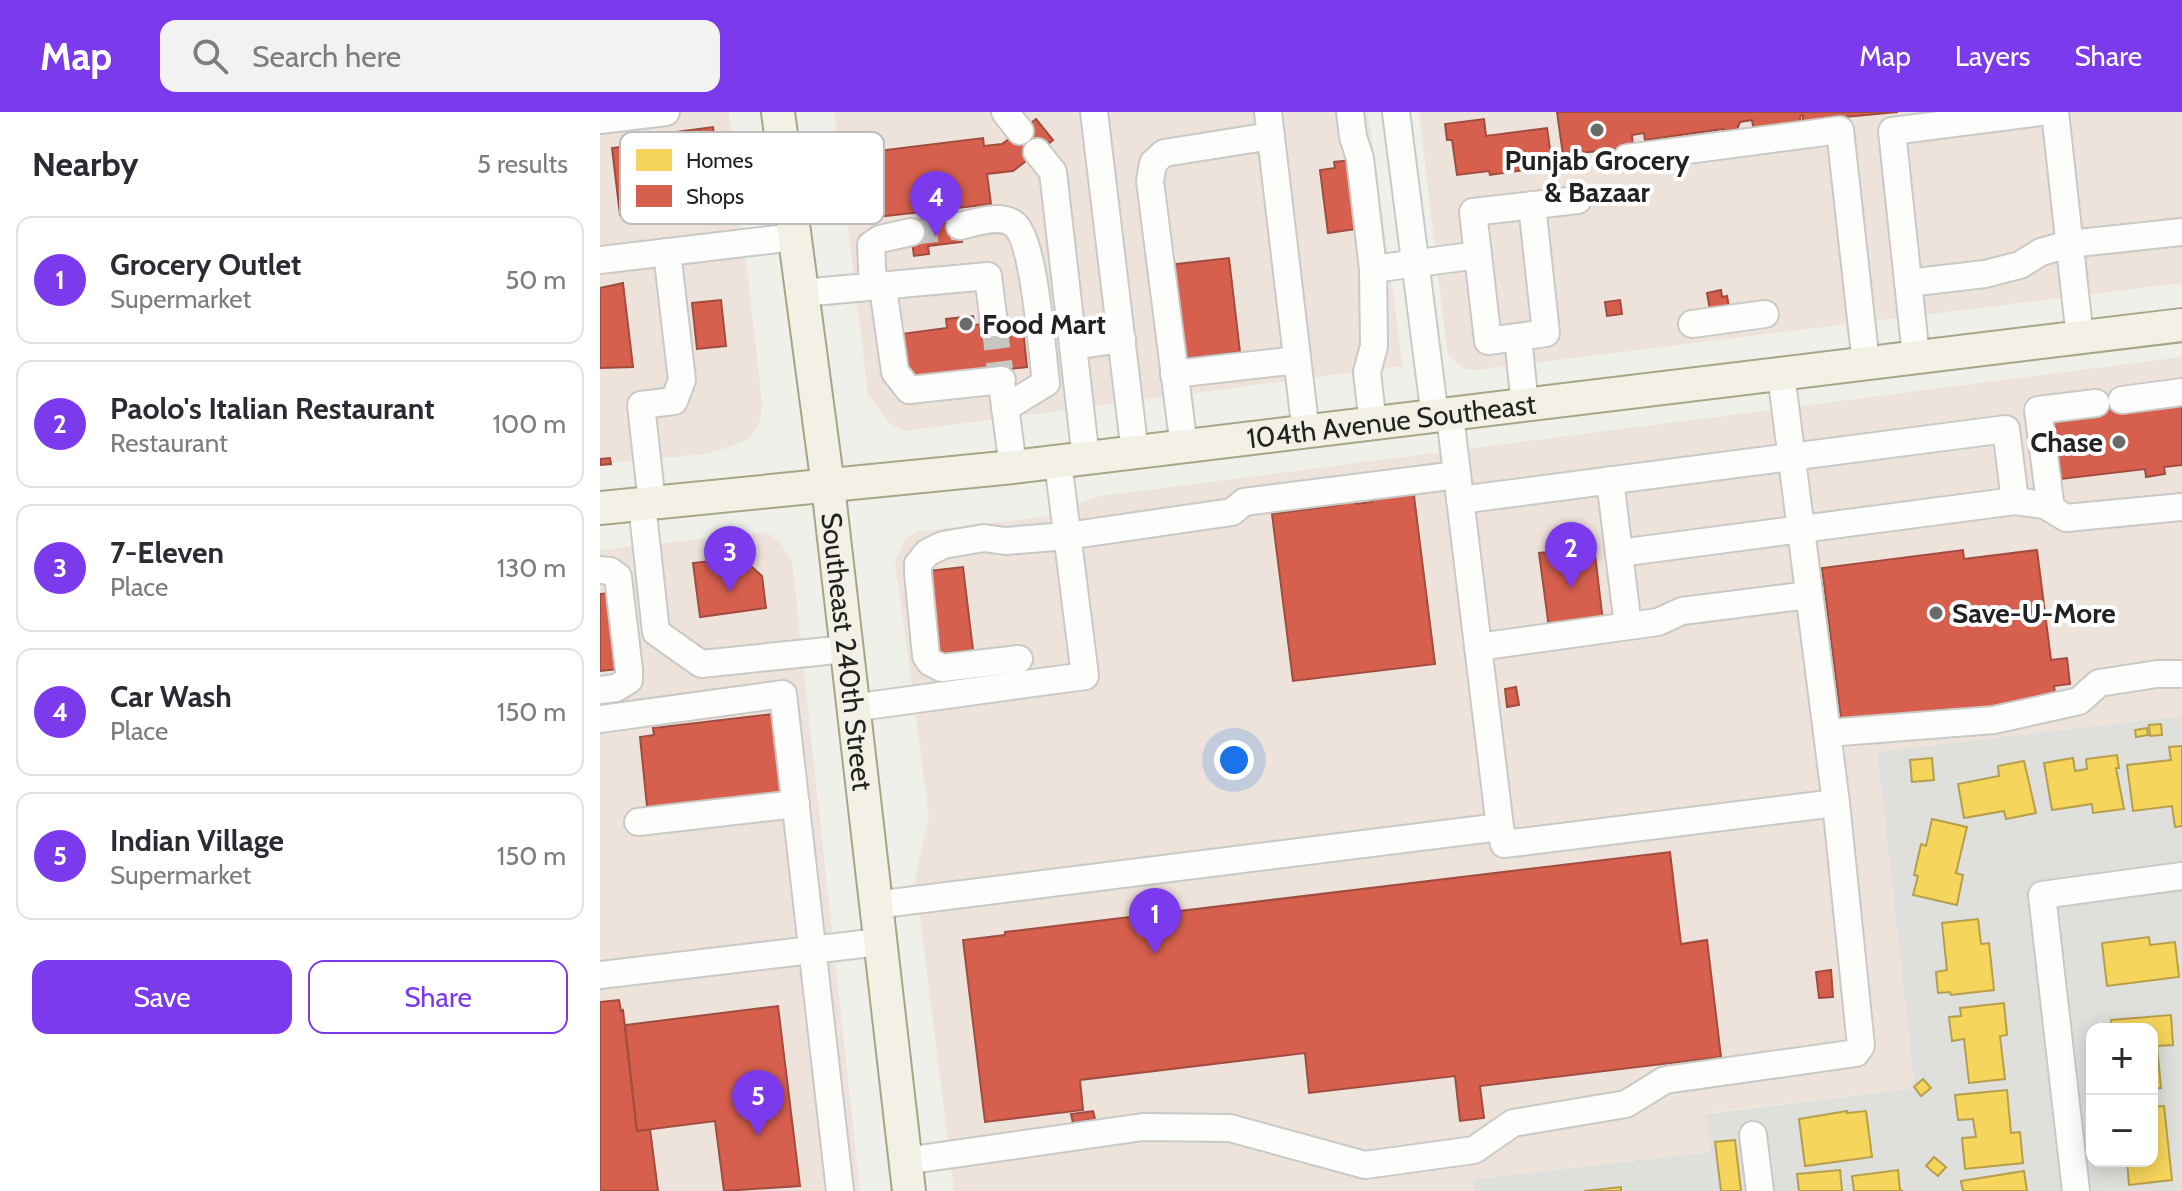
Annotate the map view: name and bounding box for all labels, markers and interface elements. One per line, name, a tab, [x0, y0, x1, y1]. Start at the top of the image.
search box	[160, 20, 720, 92]
text: Map	[40, 33, 112, 80]
icon: search	[188, 34, 232, 78]
text: Search here	[252, 38, 401, 75]
text: Map	[1859, 39, 1911, 73]
text: Layers	[1955, 39, 2030, 73]
text: Share	[2074, 39, 2142, 73]
marker: Punjab Grocery & Bazaar	[1588, 121, 1606, 139]
legend	[620, 132, 884, 224]
text: Nearby	[32, 143, 139, 185]
place label: Punjab Grocery & Bazaar	[1504, 143, 1690, 209]
text: Homes	[686, 147, 753, 174]
text: 5 results	[477, 148, 568, 180]
pin: 4	[910, 171, 962, 237]
text: Shops	[686, 183, 744, 210]
text: Grocery Outlet	[110, 246, 301, 283]
text: 1	[55, 264, 65, 296]
text: 50 m	[505, 264, 566, 296]
text: Supermarket	[110, 283, 251, 315]
place label: Food Mart	[982, 307, 1106, 341]
marker: Food Mart	[957, 315, 975, 333]
street label: 104th Avenue Southeast	[1245, 387, 1538, 455]
text: Paolo's Italian Restaurant	[110, 390, 434, 427]
text: 2	[53, 408, 67, 440]
text: 100 m	[493, 408, 566, 440]
place label: Chase	[2030, 425, 2103, 459]
text: Restaurant	[110, 427, 228, 459]
marker: Chase	[2110, 433, 2128, 451]
street label: Southeast 240th Street	[814, 511, 880, 792]
pin: 2	[1545, 522, 1597, 588]
pin: 3	[704, 526, 756, 592]
text: 7-Eleven	[110, 534, 224, 571]
text: 3	[53, 552, 67, 584]
text: 130 m	[497, 552, 566, 584]
text: Place	[110, 571, 168, 603]
place label: Save-U-More	[1952, 596, 2116, 630]
marker: Save-U-More	[1927, 604, 1945, 622]
text: Car Wash	[110, 678, 232, 715]
text: 4	[52, 696, 68, 728]
text: 150 m	[497, 696, 566, 728]
text: Place	[110, 715, 168, 747]
your location	[1214, 740, 1254, 780]
text: Indian Village	[110, 822, 284, 859]
text: 5	[53, 840, 67, 872]
text: 150 m	[497, 840, 566, 872]
text: Supermarket	[110, 859, 251, 891]
pin: 1	[1129, 888, 1181, 954]
button: Save	[32, 960, 292, 1034]
button: Share	[308, 960, 568, 1034]
map controls	[2086, 1023, 2158, 1167]
button: +	[2086, 1023, 2158, 1095]
pin: 5	[732, 1070, 784, 1136]
button: −	[2086, 1095, 2158, 1167]

